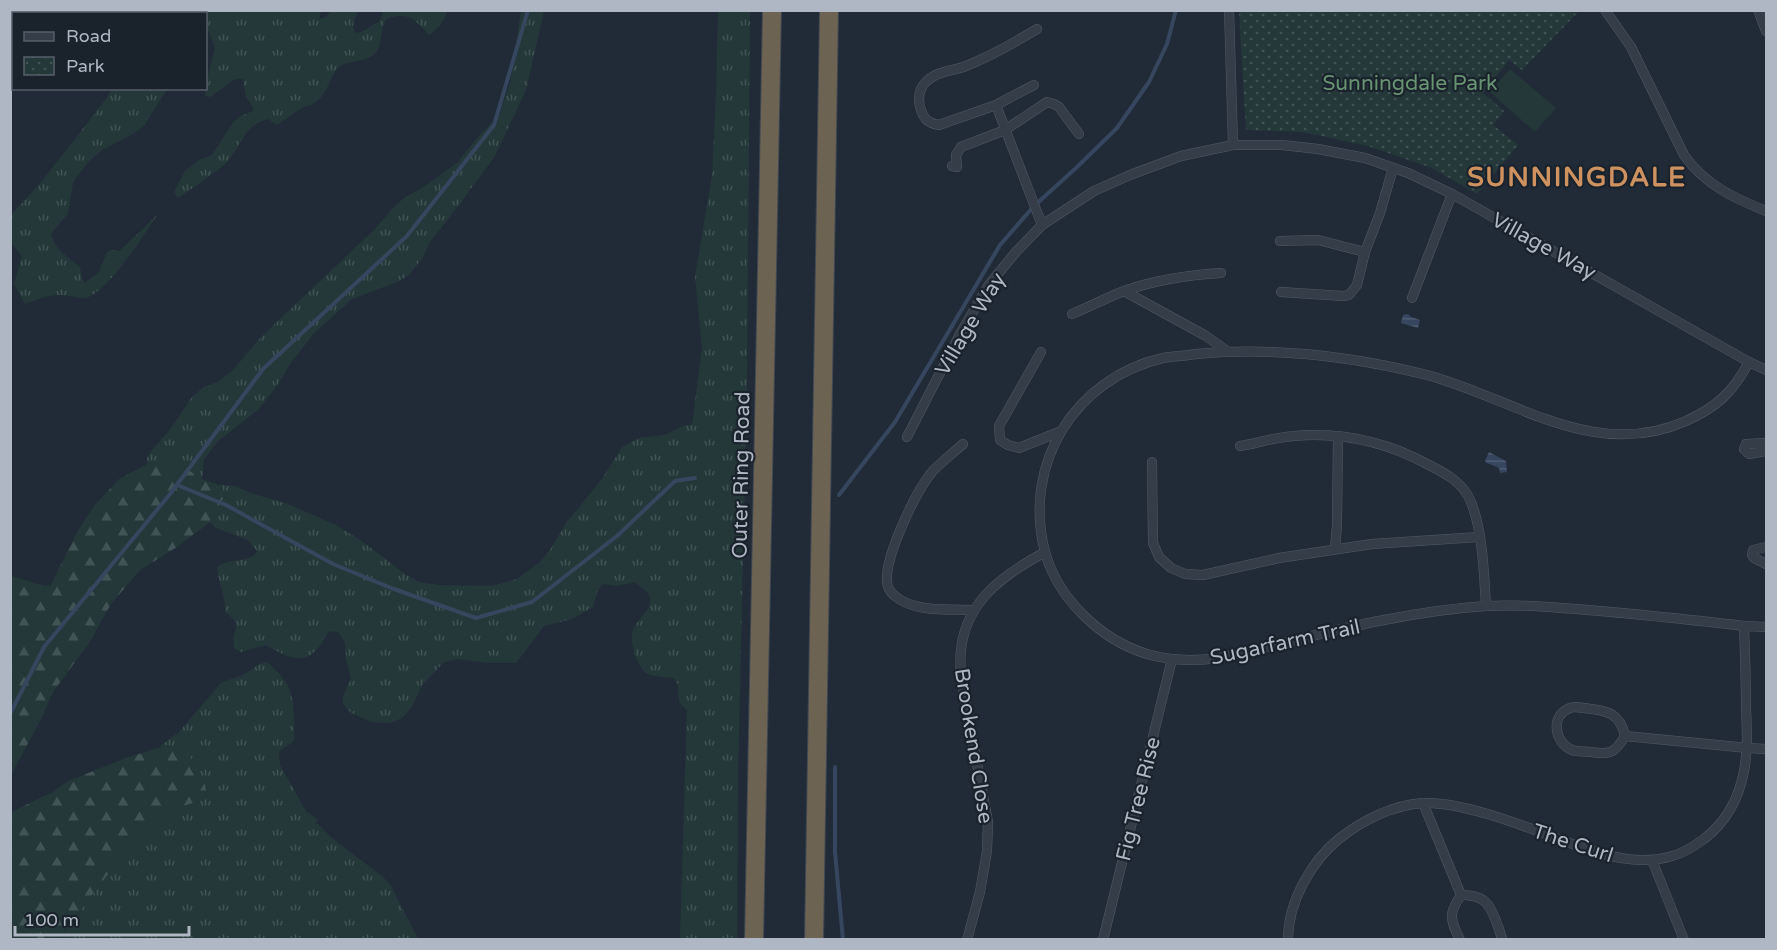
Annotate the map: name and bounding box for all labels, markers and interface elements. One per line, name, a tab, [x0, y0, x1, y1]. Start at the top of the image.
legend	[12, 12, 207, 90]
text: Road	[66, 25, 111, 47]
text: Park	[66, 55, 105, 77]
park label: Sunningdale Park	[1323, 71, 1497, 96]
district label: SUNNINGDALE	[1467, 161, 1687, 194]
street label: Village Way	[1487, 207, 1600, 285]
street label: Village Way	[930, 268, 1011, 380]
street label: Outer Ring Road	[728, 391, 755, 559]
street label: Sugarfarm Trail	[1208, 614, 1362, 671]
street label: Brookend Close	[949, 667, 998, 826]
street label: Fig Tree Rise	[1111, 734, 1166, 864]
street label: The Curl	[1529, 819, 1616, 868]
scale bar	[15, 899, 189, 937]
text: 100 m	[24, 909, 79, 931]

